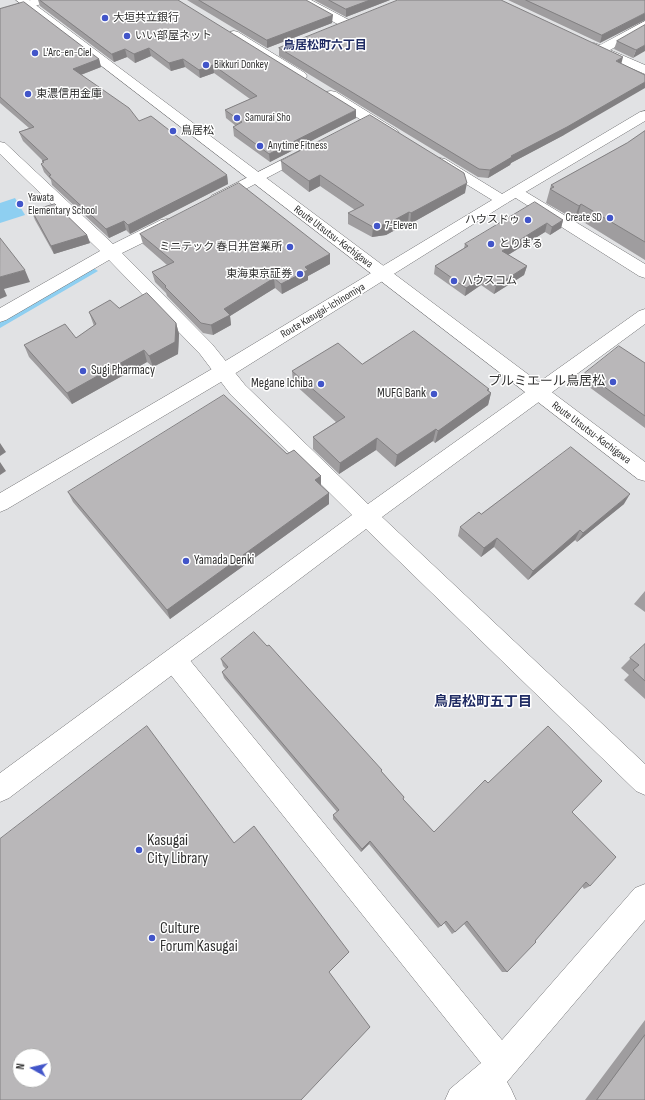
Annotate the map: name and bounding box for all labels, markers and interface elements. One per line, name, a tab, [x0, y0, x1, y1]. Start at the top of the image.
place label: 大垣共立銀行	[113, 11, 179, 25]
marker: 大垣共立銀行	[100, 13, 110, 23]
place label: いい部屋ネット	[135, 29, 212, 43]
marker: いい部屋ネット	[122, 31, 132, 41]
district label: 鳥居松町六丁目	[283, 39, 367, 53]
place label: L'Arc-en-Ciel	[43, 46, 92, 60]
marker: L'Arc-en-Ciel	[30, 48, 40, 58]
place label: Bikkuri Donkey	[214, 58, 268, 72]
marker: Bikkuri Donkey	[201, 60, 211, 70]
place label: 東濃信用金庫	[36, 87, 102, 101]
marker: 東濃信用金庫	[23, 89, 33, 99]
place label: Samurai Sho	[245, 111, 291, 125]
marker: Samurai Sho	[232, 113, 242, 123]
place label: 鳥居松	[181, 124, 214, 138]
marker: 鳥居松	[168, 126, 178, 136]
place label: Anytime Fitness	[268, 139, 327, 153]
marker: Anytime Fitness	[255, 141, 265, 151]
place label: Yawata Elementary School	[28, 191, 97, 217]
marker: Yawata Elementary School	[15, 199, 25, 209]
street label: Route Utsutsu-Kachigawa	[291, 203, 375, 271]
place label: Create SD	[566, 211, 602, 225]
place label: ハウスドゥ	[465, 213, 520, 227]
marker: Create SD	[605, 213, 615, 223]
marker: ハウスドゥ	[523, 215, 533, 225]
place label: 7-Eleven	[385, 219, 417, 233]
marker: 7-Eleven	[372, 221, 382, 231]
place label: とりまる	[499, 237, 543, 251]
marker: とりまる	[486, 239, 496, 249]
place label: ミニテック 春日井営業所	[159, 240, 282, 254]
marker: ミニテック 春日井営業所	[285, 242, 295, 252]
place label: 東海東京証券	[226, 267, 292, 281]
marker: 東海東京証券	[295, 269, 305, 279]
place label: ハウスコム	[462, 274, 517, 288]
marker: ハウスコム	[449, 276, 459, 286]
street label: Route Kasugai-Ichinomiya	[279, 281, 367, 341]
place label: Sugi Pharmacy	[91, 363, 155, 379]
marker: Sugi Pharmacy	[78, 366, 88, 376]
place label: プルミエール鳥居松	[488, 374, 605, 390]
place label: Megane Ichiba	[251, 376, 313, 392]
marker: プルミエール鳥居松	[608, 377, 618, 387]
marker: Megane Ichiba	[316, 379, 326, 389]
place label: MUFG Bank	[377, 386, 426, 402]
marker: MUFG Bank	[429, 389, 439, 399]
street label: Route Utsutsu-Kachigawa	[549, 399, 633, 467]
place label: Yamada Denki	[194, 553, 254, 569]
marker: Yamada Denki	[181, 556, 191, 566]
district label: 鳥居松町五丁目	[434, 694, 532, 710]
place label: Kasugai City Library	[147, 831, 208, 869]
marker: Kasugai City Library	[134, 845, 144, 855]
place label: Culture Forum Kasugai	[160, 919, 238, 957]
marker: Culture Forum Kasugai	[147, 933, 157, 943]
north arrow	[12, 1048, 52, 1088]
text: N	[14, 1063, 27, 1070]

